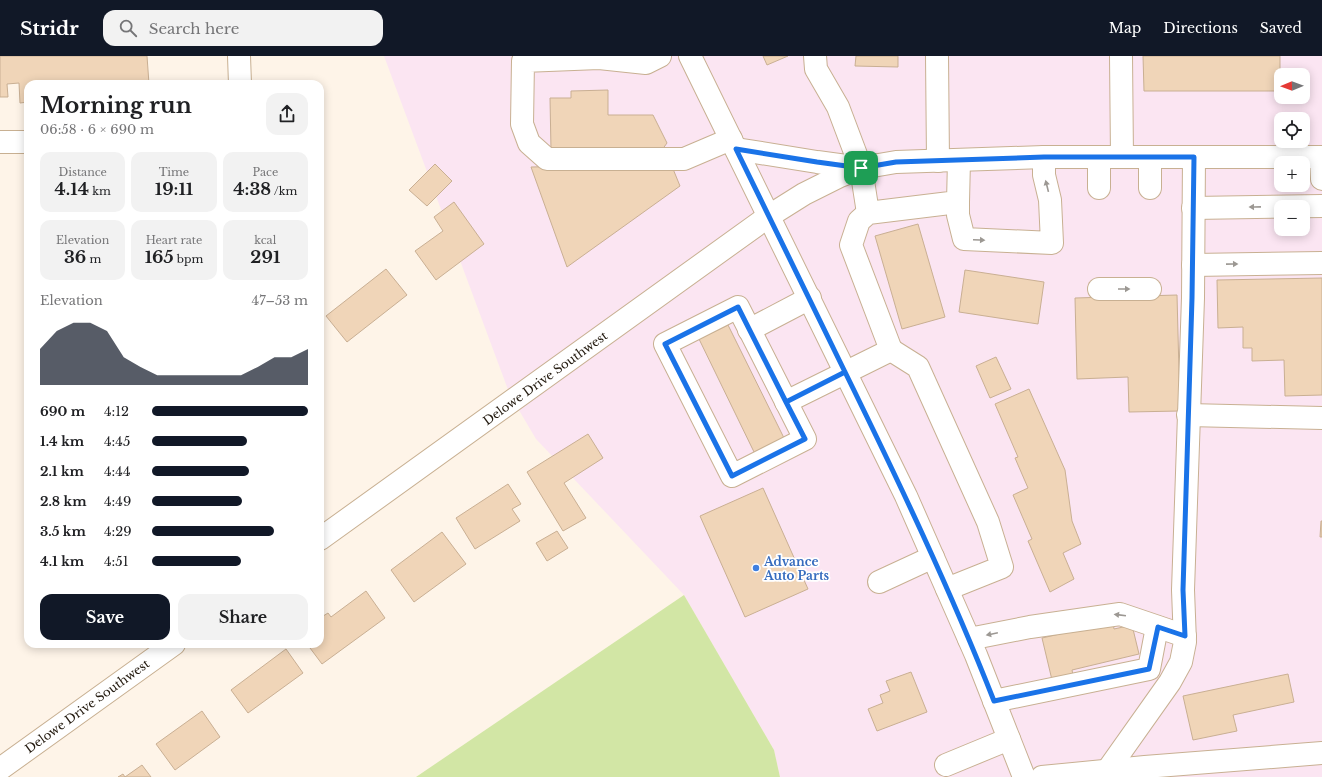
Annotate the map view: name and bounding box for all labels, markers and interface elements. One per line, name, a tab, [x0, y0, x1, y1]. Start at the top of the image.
search box	[103, 10, 383, 46]
text: Stridr	[20, 17, 79, 40]
icon: search	[117, 17, 139, 39]
text: Search here	[149, 19, 239, 38]
text: Map	[1109, 19, 1141, 37]
text: Directions	[1163, 19, 1238, 37]
text: Saved	[1260, 19, 1302, 37]
north arrow	[1274, 68, 1310, 104]
map controls	[1274, 68, 1310, 236]
text: Morning run	[40, 92, 192, 119]
button: share	[266, 93, 308, 135]
button: locate	[1274, 112, 1310, 148]
text: 06:58 · 6 × 690 m	[40, 121, 154, 138]
pin	[844, 151, 878, 185]
button: +	[1274, 156, 1310, 192]
icon: arrive	[850, 157, 872, 179]
text: Distance	[58, 165, 107, 179]
text: Time	[159, 165, 189, 179]
text: Pace	[252, 165, 278, 179]
text: 4.14	[55, 179, 89, 200]
text: 19:11	[155, 179, 193, 200]
text: 4:38	[233, 179, 271, 200]
one-way arrow	[1043, 180, 1049, 192]
text: km	[89, 184, 111, 198]
text: /km	[271, 184, 297, 198]
button: −	[1274, 200, 1310, 236]
one-way arrow	[1248, 204, 1261, 210]
text: Elevation	[56, 233, 109, 247]
text: Heart rate	[146, 233, 202, 247]
text: kcal	[254, 233, 276, 247]
one-way arrow	[973, 236, 985, 243]
text: 36	[64, 247, 86, 268]
text: 165	[145, 247, 174, 268]
text: 291	[250, 247, 280, 268]
text: m	[86, 252, 101, 266]
text: bpm	[174, 252, 203, 266]
one-way arrow	[1226, 261, 1239, 267]
one-way arrow	[1118, 286, 1131, 292]
text: Elevation	[40, 292, 103, 309]
text: 47–53 m	[252, 292, 308, 309]
street label: Delowe Drive Southwest	[480, 328, 611, 428]
text: 690 m	[40, 403, 85, 420]
text: 4:12	[104, 403, 129, 420]
text: 1.4 km	[40, 433, 84, 450]
text: 4:45	[104, 433, 130, 450]
text: 2.1 km	[40, 463, 84, 480]
text: 4:44	[104, 463, 131, 480]
text: 2.8 km	[40, 493, 87, 510]
text: 4:49	[104, 493, 131, 510]
text: 3.5 km	[40, 523, 86, 540]
text: 4:29	[104, 523, 132, 540]
text: 4.1 km	[40, 553, 84, 570]
text: 4:51	[104, 553, 129, 570]
place label: Advance Auto Parts	[763, 554, 830, 583]
marker: Advance Auto Parts	[751, 563, 761, 573]
button: Save	[40, 594, 170, 640]
button: Share	[178, 594, 308, 640]
one-way arrow	[1114, 612, 1127, 619]
one-way arrow	[986, 632, 999, 638]
street label: Delowe Drive Southwest	[22, 656, 153, 756]

